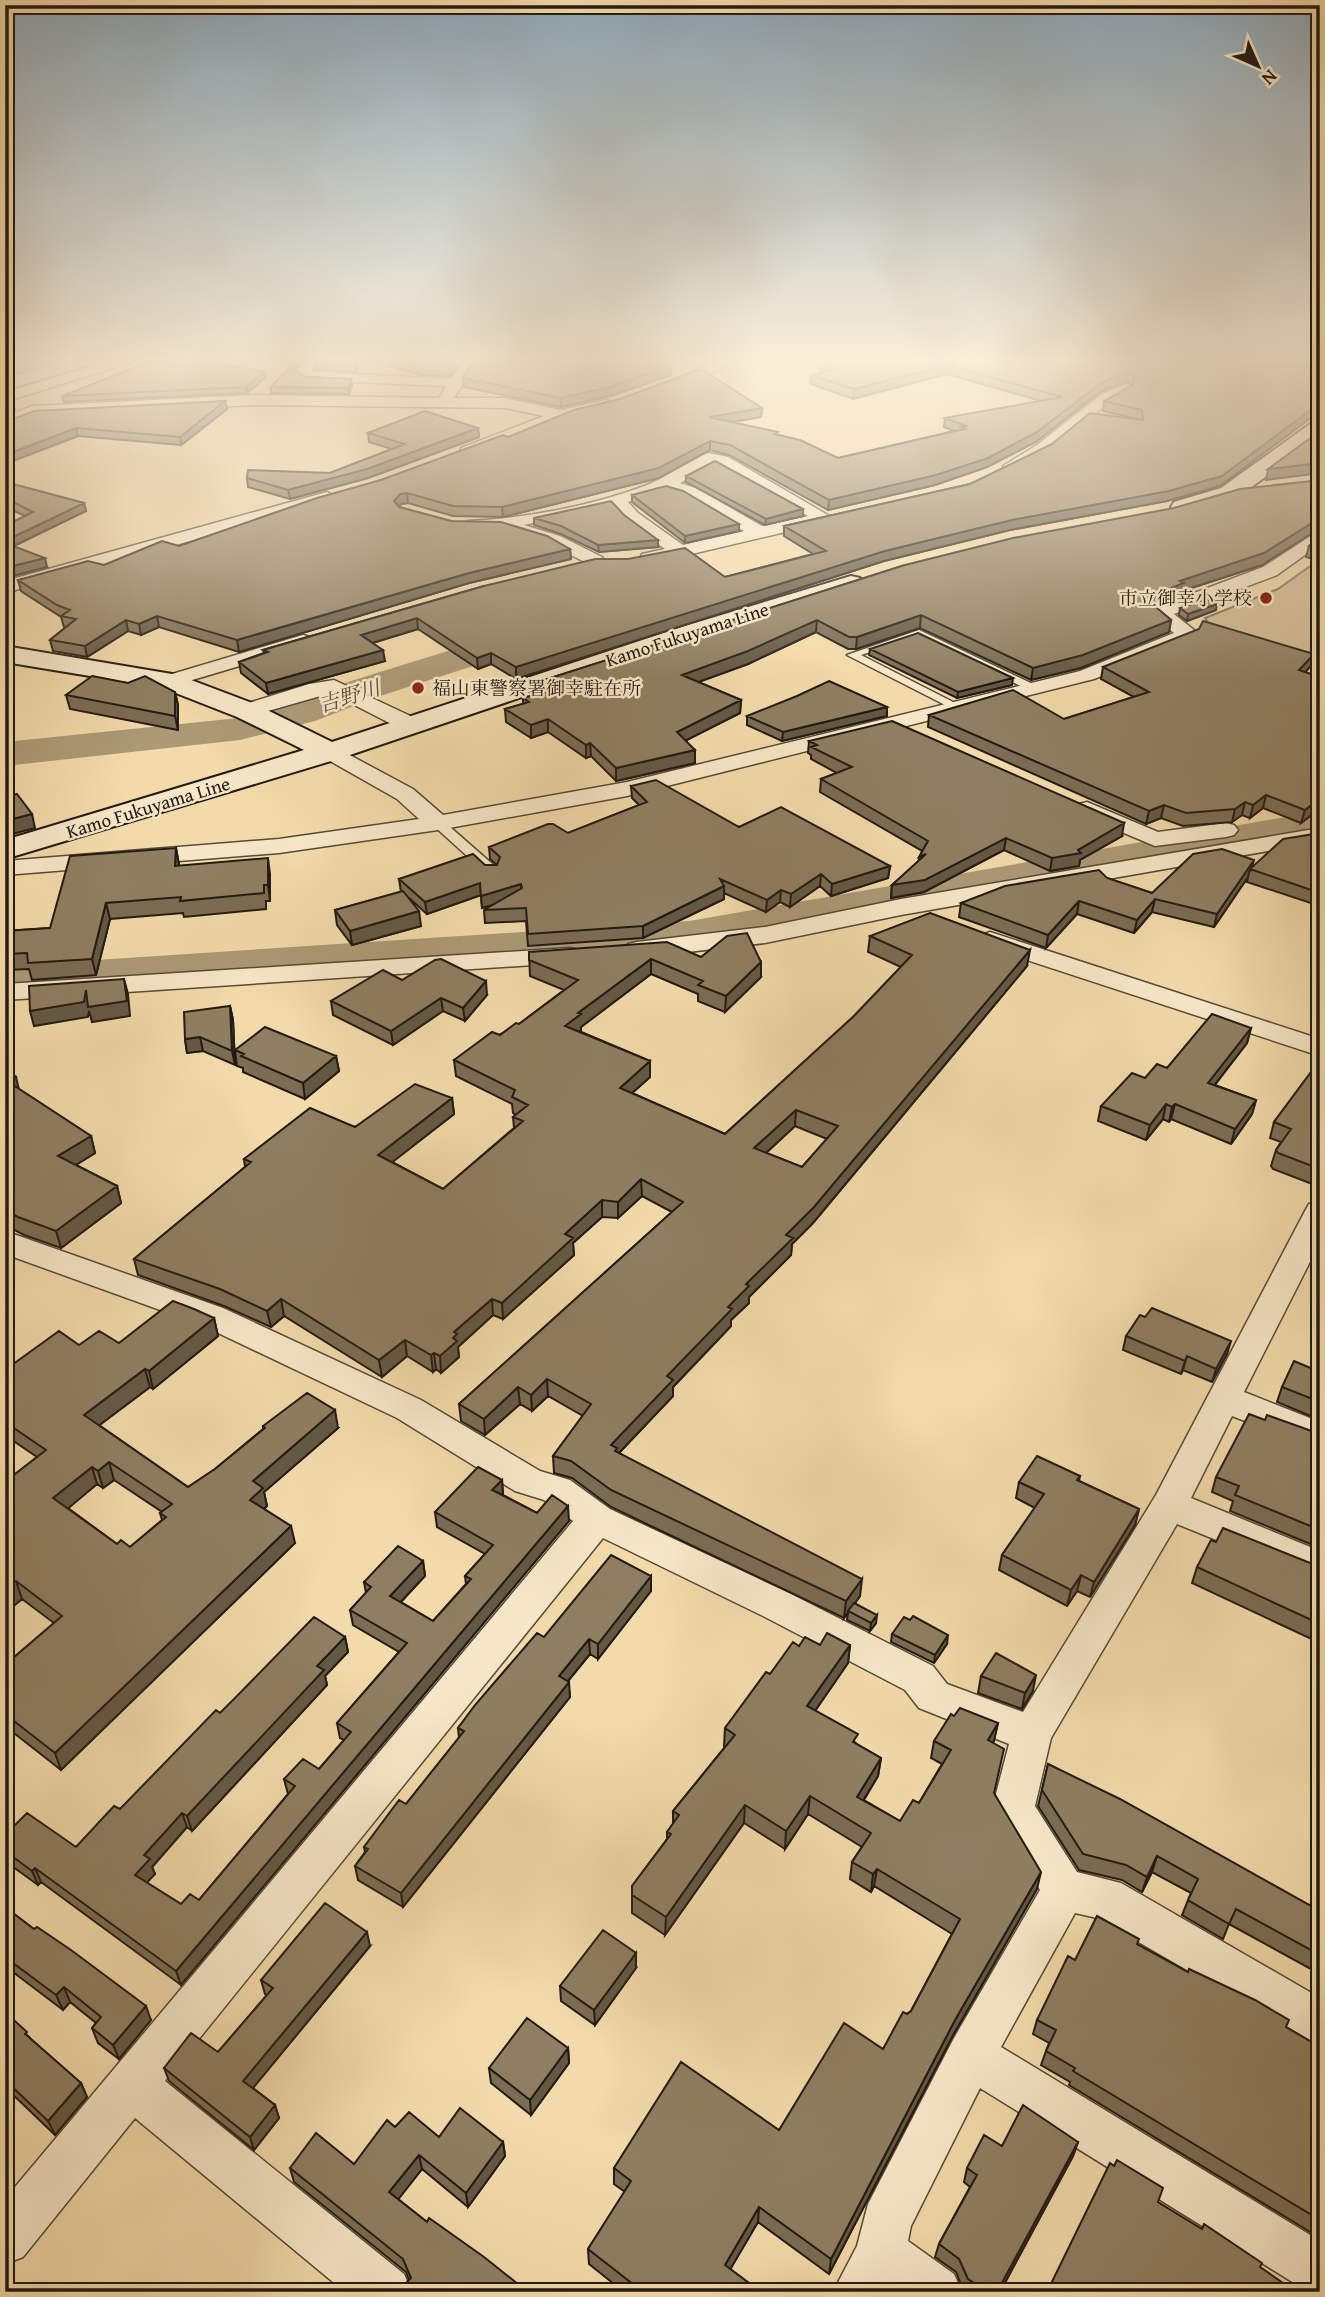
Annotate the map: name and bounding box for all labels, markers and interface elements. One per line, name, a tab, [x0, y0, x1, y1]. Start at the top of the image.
north arrow	[1224, 32, 1294, 102]
text: N	[1255, 64, 1284, 93]
place label: 市立御幸小学校	[1119, 584, 1252, 612]
marker: 市立御幸小学校	[1258, 590, 1274, 606]
street label: Kamo Fukuyama Line	[602, 594, 772, 674]
water label: 吉野川	[314, 671, 386, 720]
place label: 福山東警察署御幸駐在所	[432, 674, 641, 702]
marker: 福山東警察署御幸駐在所	[410, 680, 426, 696]
street label: Kamo Fukuyama Line	[63, 769, 234, 845]

